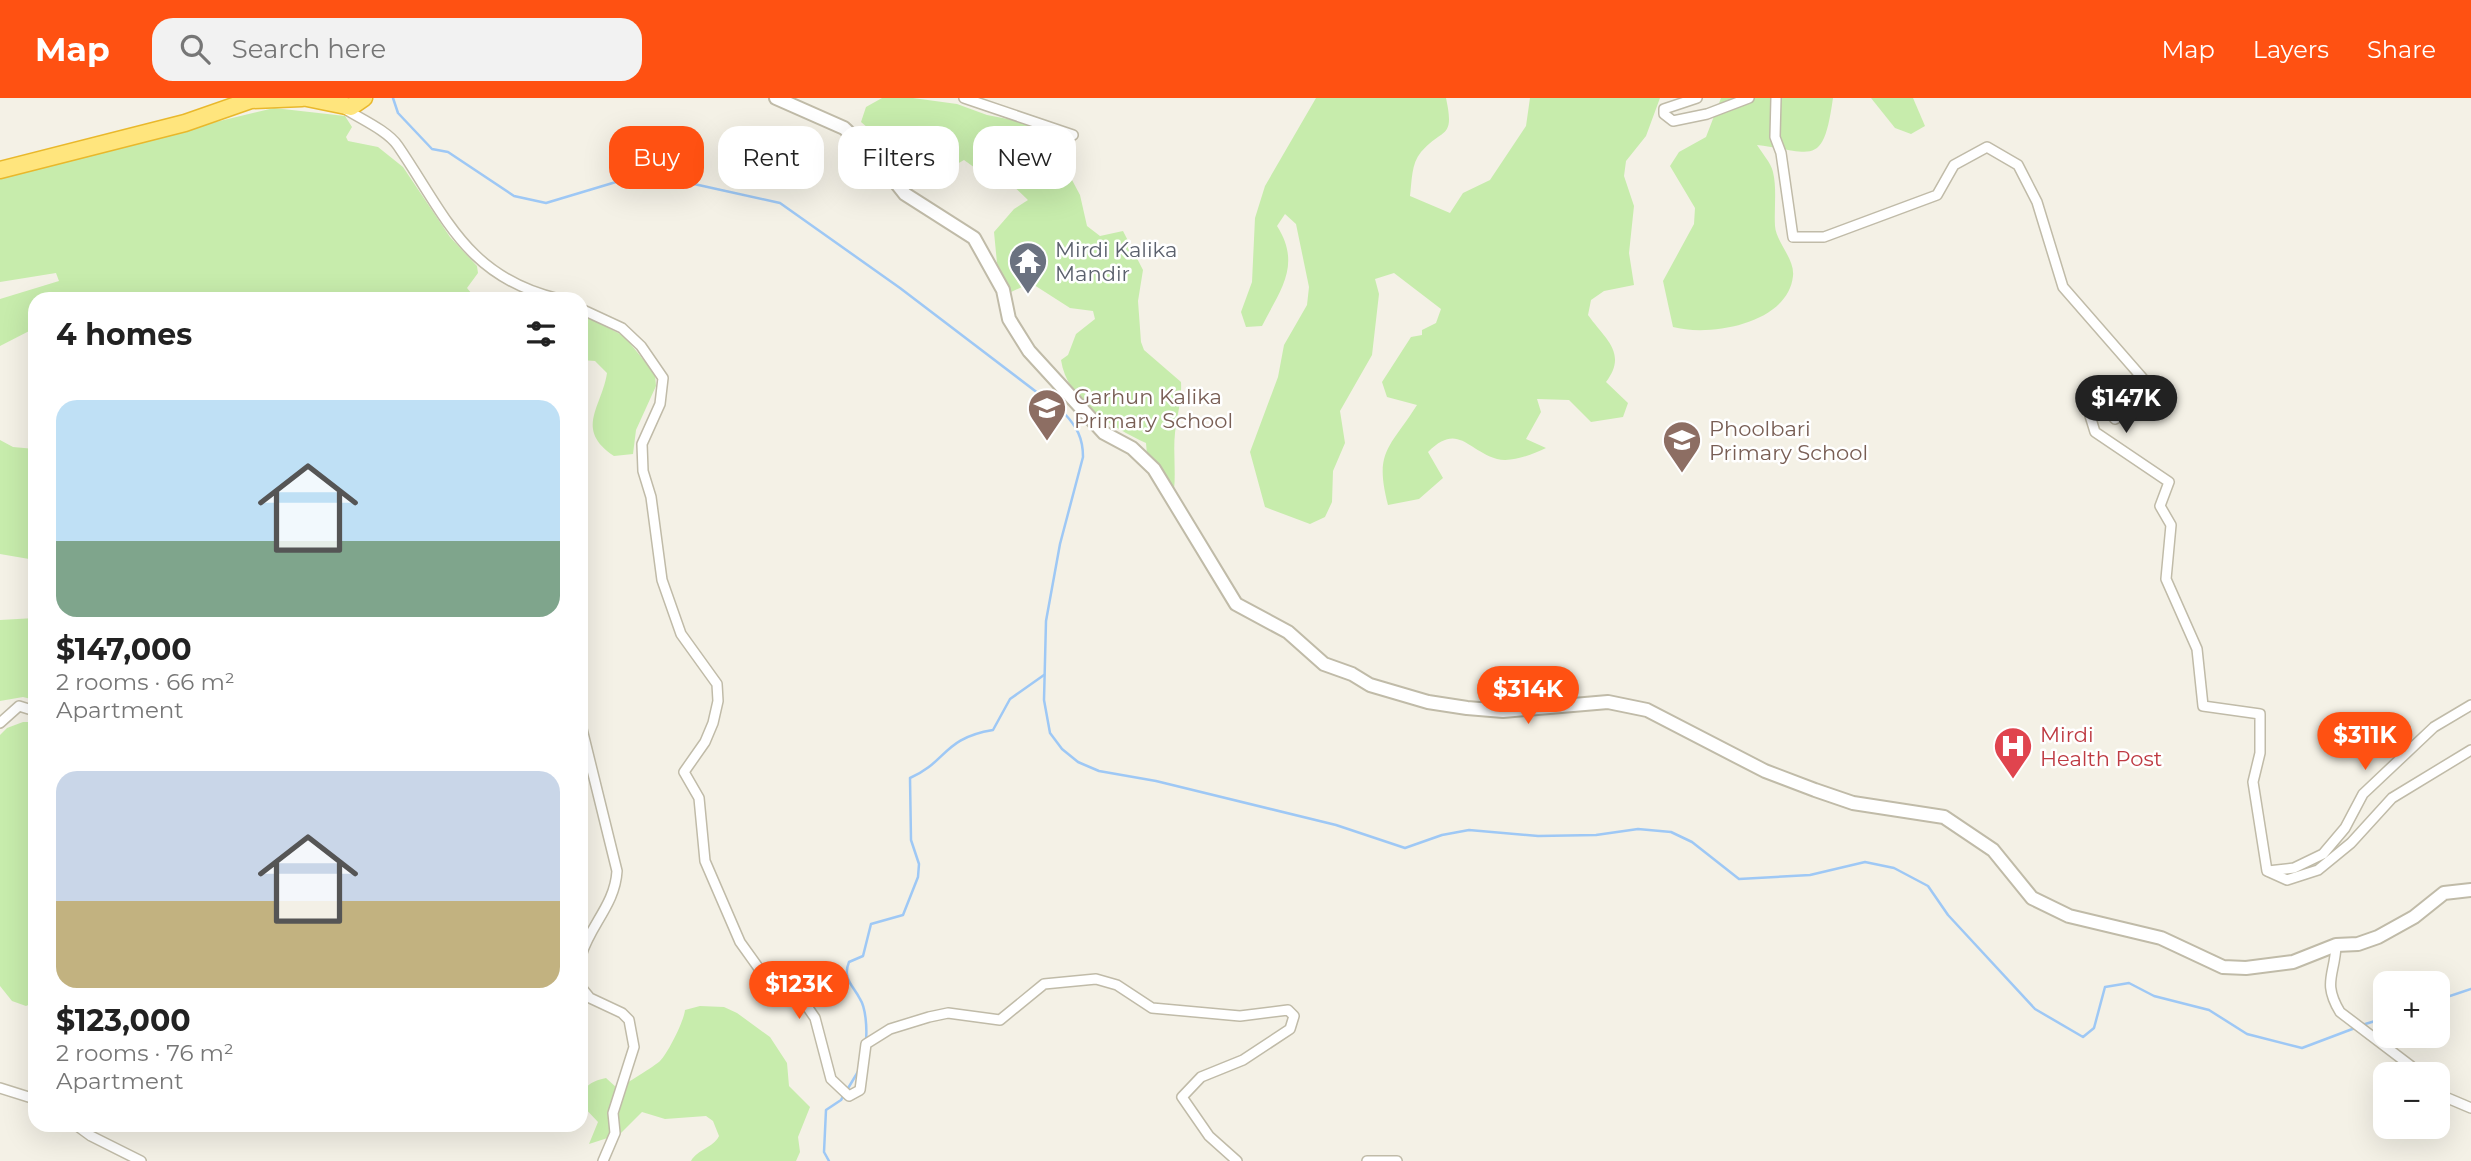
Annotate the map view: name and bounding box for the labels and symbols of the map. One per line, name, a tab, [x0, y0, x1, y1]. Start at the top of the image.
place label: Mirdi Kalika Mandir	[1055, 237, 1177, 286]
temple icon: Mirdi Kalika Mandir	[1007, 240, 1049, 295]
pin: $147K	[2077, 376, 2175, 435]
place label: Garhun Kalika Primary School	[1074, 384, 1233, 433]
school or university icon: Garhun Kalika Primary School	[1026, 387, 1068, 442]
place label: Phoolbari Primary School	[1709, 416, 1868, 465]
school or university icon: Phoolbari Primary School	[1661, 419, 1703, 474]
pin: $314K	[1479, 666, 1577, 726]
pin: $311K	[2316, 712, 2414, 772]
place label: Mirdi Health Post	[2040, 722, 2162, 771]
hospital icon: Mirdi Health Post	[1992, 725, 2034, 780]
pin: $123K	[750, 962, 848, 1021]

